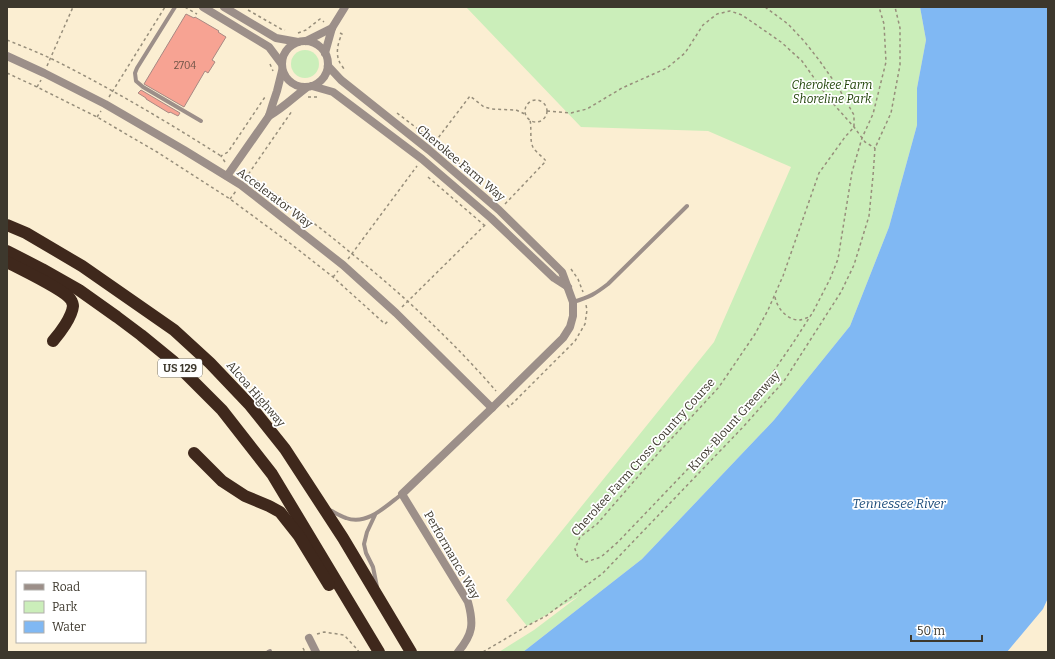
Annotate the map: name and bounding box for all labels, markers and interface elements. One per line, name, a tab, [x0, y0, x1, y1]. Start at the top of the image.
house number: 2704	[174, 60, 196, 72]
park label: Cherokee Farm Shoreline Park	[792, 78, 873, 106]
street label: Cherokee Farm Way	[414, 122, 509, 204]
street label: Accelerator Way	[235, 165, 316, 231]
street label: Alcoa Highway	[224, 358, 289, 430]
road number: US 129	[158, 359, 202, 377]
street label: Knox-Blount Greenway	[685, 368, 783, 474]
street label: Cherokee Farm Cross Country Course	[568, 375, 718, 539]
water label: Tennessee River	[852, 496, 946, 511]
street label: Performance Way	[421, 509, 483, 602]
legend	[16, 571, 146, 643]
text: Road	[52, 580, 80, 594]
text: Park	[52, 600, 78, 614]
scale bar	[911, 617, 982, 643]
text: Water	[52, 620, 87, 634]
text: 50 m	[917, 624, 946, 638]

